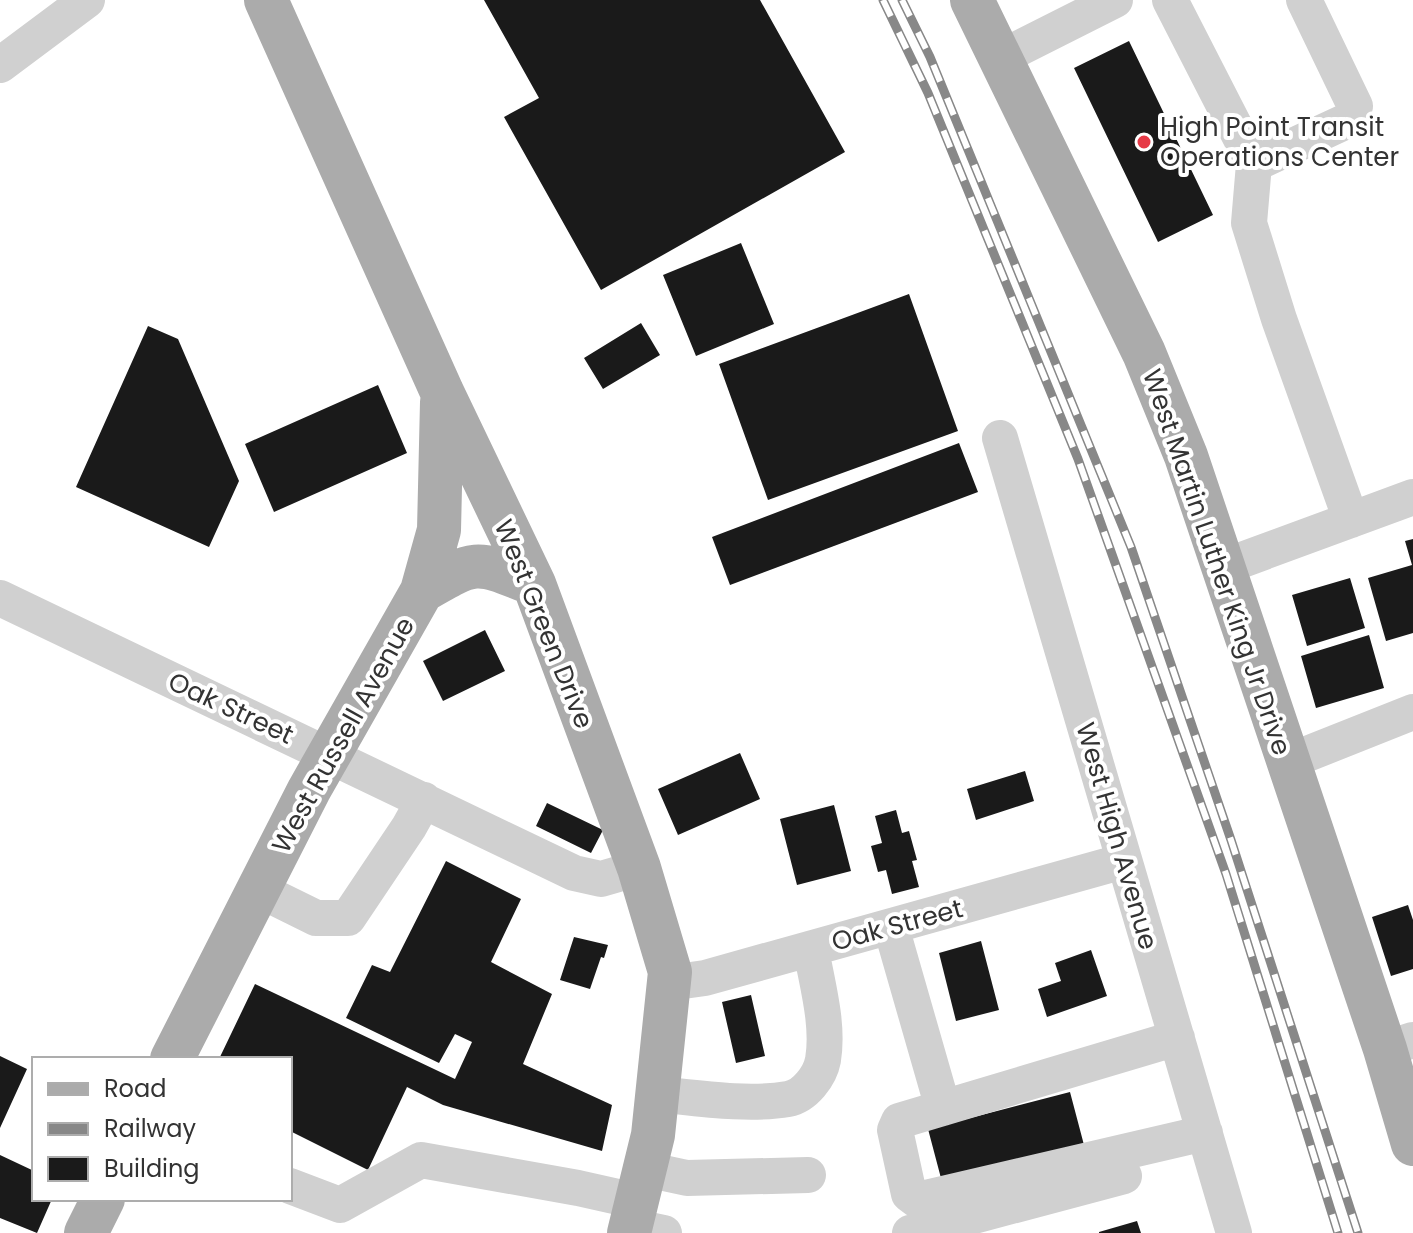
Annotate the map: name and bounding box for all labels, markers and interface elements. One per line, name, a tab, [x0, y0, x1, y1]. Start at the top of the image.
place label: High Point Transit Operations Center	[1160, 109, 1399, 175]
marker: High Point Transit Operations Center	[1135, 133, 1153, 151]
street label: West Martin Luther King Jr Drive	[1134, 364, 1300, 760]
street label: West Green Drive	[486, 514, 602, 734]
street label: West Russell Avenue	[263, 611, 423, 859]
street label: Oak Street	[162, 663, 300, 753]
street label: West High Avenue	[1067, 718, 1167, 954]
street label: Oak Street	[827, 890, 967, 960]
legend	[32, 1057, 292, 1201]
text: Road	[104, 1072, 166, 1105]
text: Railway	[104, 1112, 197, 1145]
text: Building	[104, 1152, 200, 1185]

